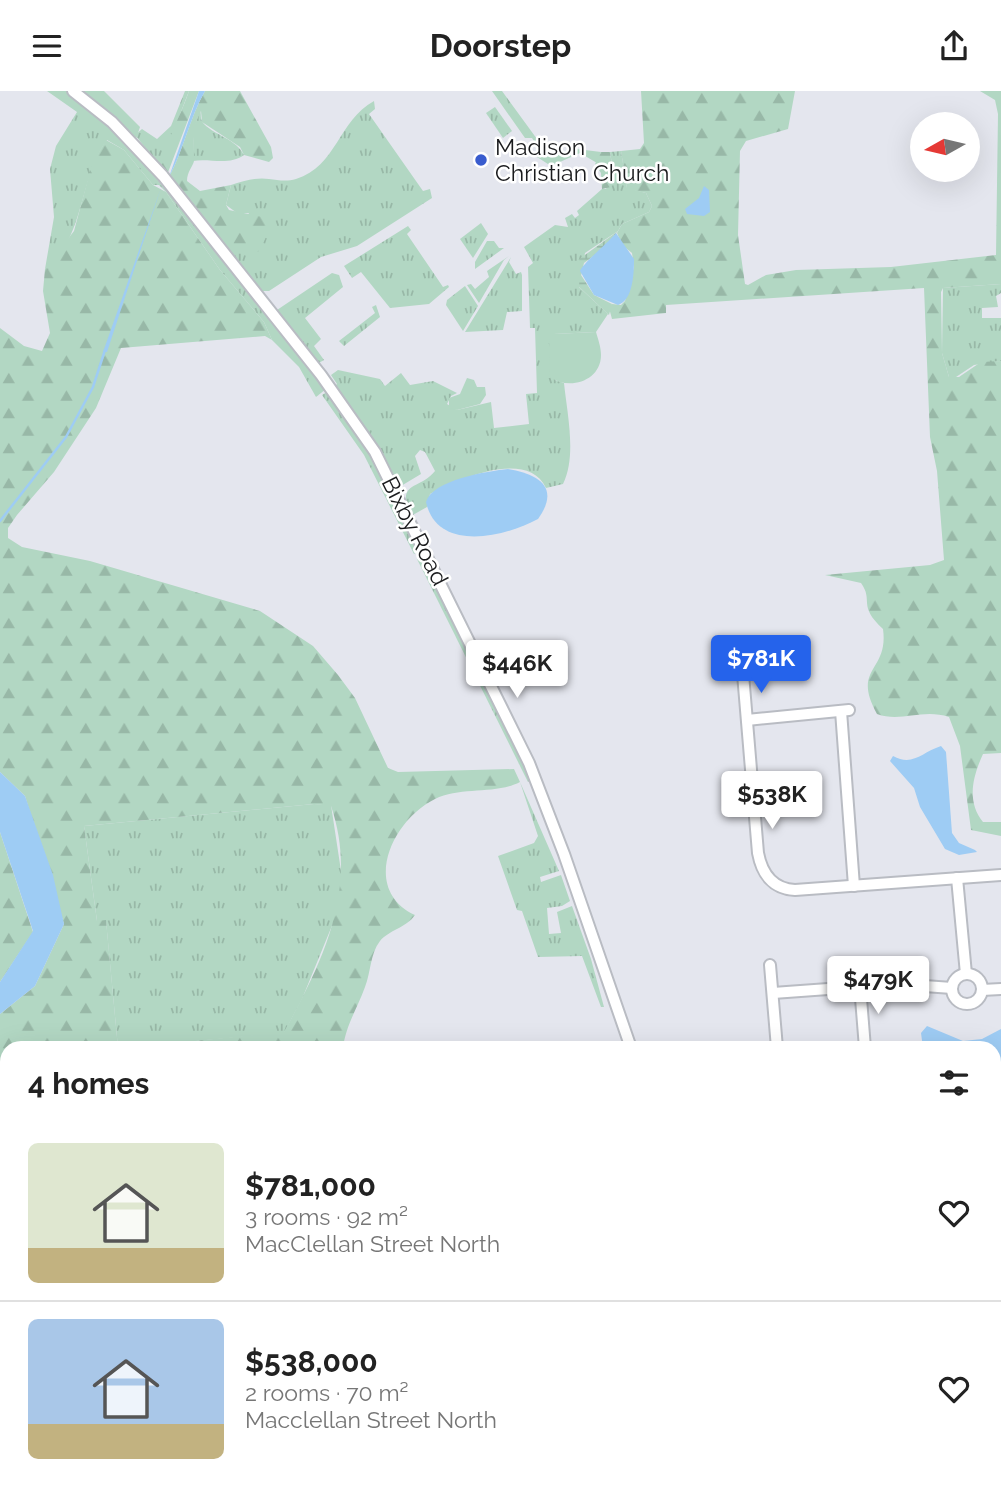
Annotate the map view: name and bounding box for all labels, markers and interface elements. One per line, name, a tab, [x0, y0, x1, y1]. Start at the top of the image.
icon: menu	[28, 27, 66, 65]
text: Doorstep	[430, 27, 571, 64]
icon: share	[935, 27, 973, 65]
north arrow	[910, 112, 980, 182]
map controls	[910, 112, 980, 182]
place label: Madison Christian Church	[495, 133, 670, 186]
marker: Madison Christian Church	[473, 152, 489, 168]
street label: Bixby Road	[376, 472, 454, 590]
pin: $781K	[712, 635, 810, 695]
pin: $446K	[468, 641, 566, 700]
text: $781K	[727, 644, 795, 671]
text: $446K	[482, 649, 552, 676]
pin: $538K	[723, 771, 821, 831]
text: $538K	[737, 780, 807, 807]
pin: $479K	[829, 957, 927, 1016]
text: $479K	[843, 965, 913, 992]
icon: filters	[935, 1064, 973, 1102]
text: 4 homes	[28, 1066, 149, 1101]
text: $781,000	[245, 1168, 376, 1203]
icon: home	[84, 1171, 168, 1255]
icon: heart	[935, 1194, 973, 1232]
text: 3 rooms · 92 m²	[245, 1203, 408, 1230]
text: MacClellan Street North	[245, 1230, 500, 1257]
text: $538,000	[245, 1344, 378, 1379]
icon: home	[84, 1347, 168, 1431]
icon: heart	[935, 1370, 973, 1408]
text: 2 rooms · 70 m²	[245, 1379, 408, 1406]
text: Macclellan Street North	[245, 1406, 497, 1433]

